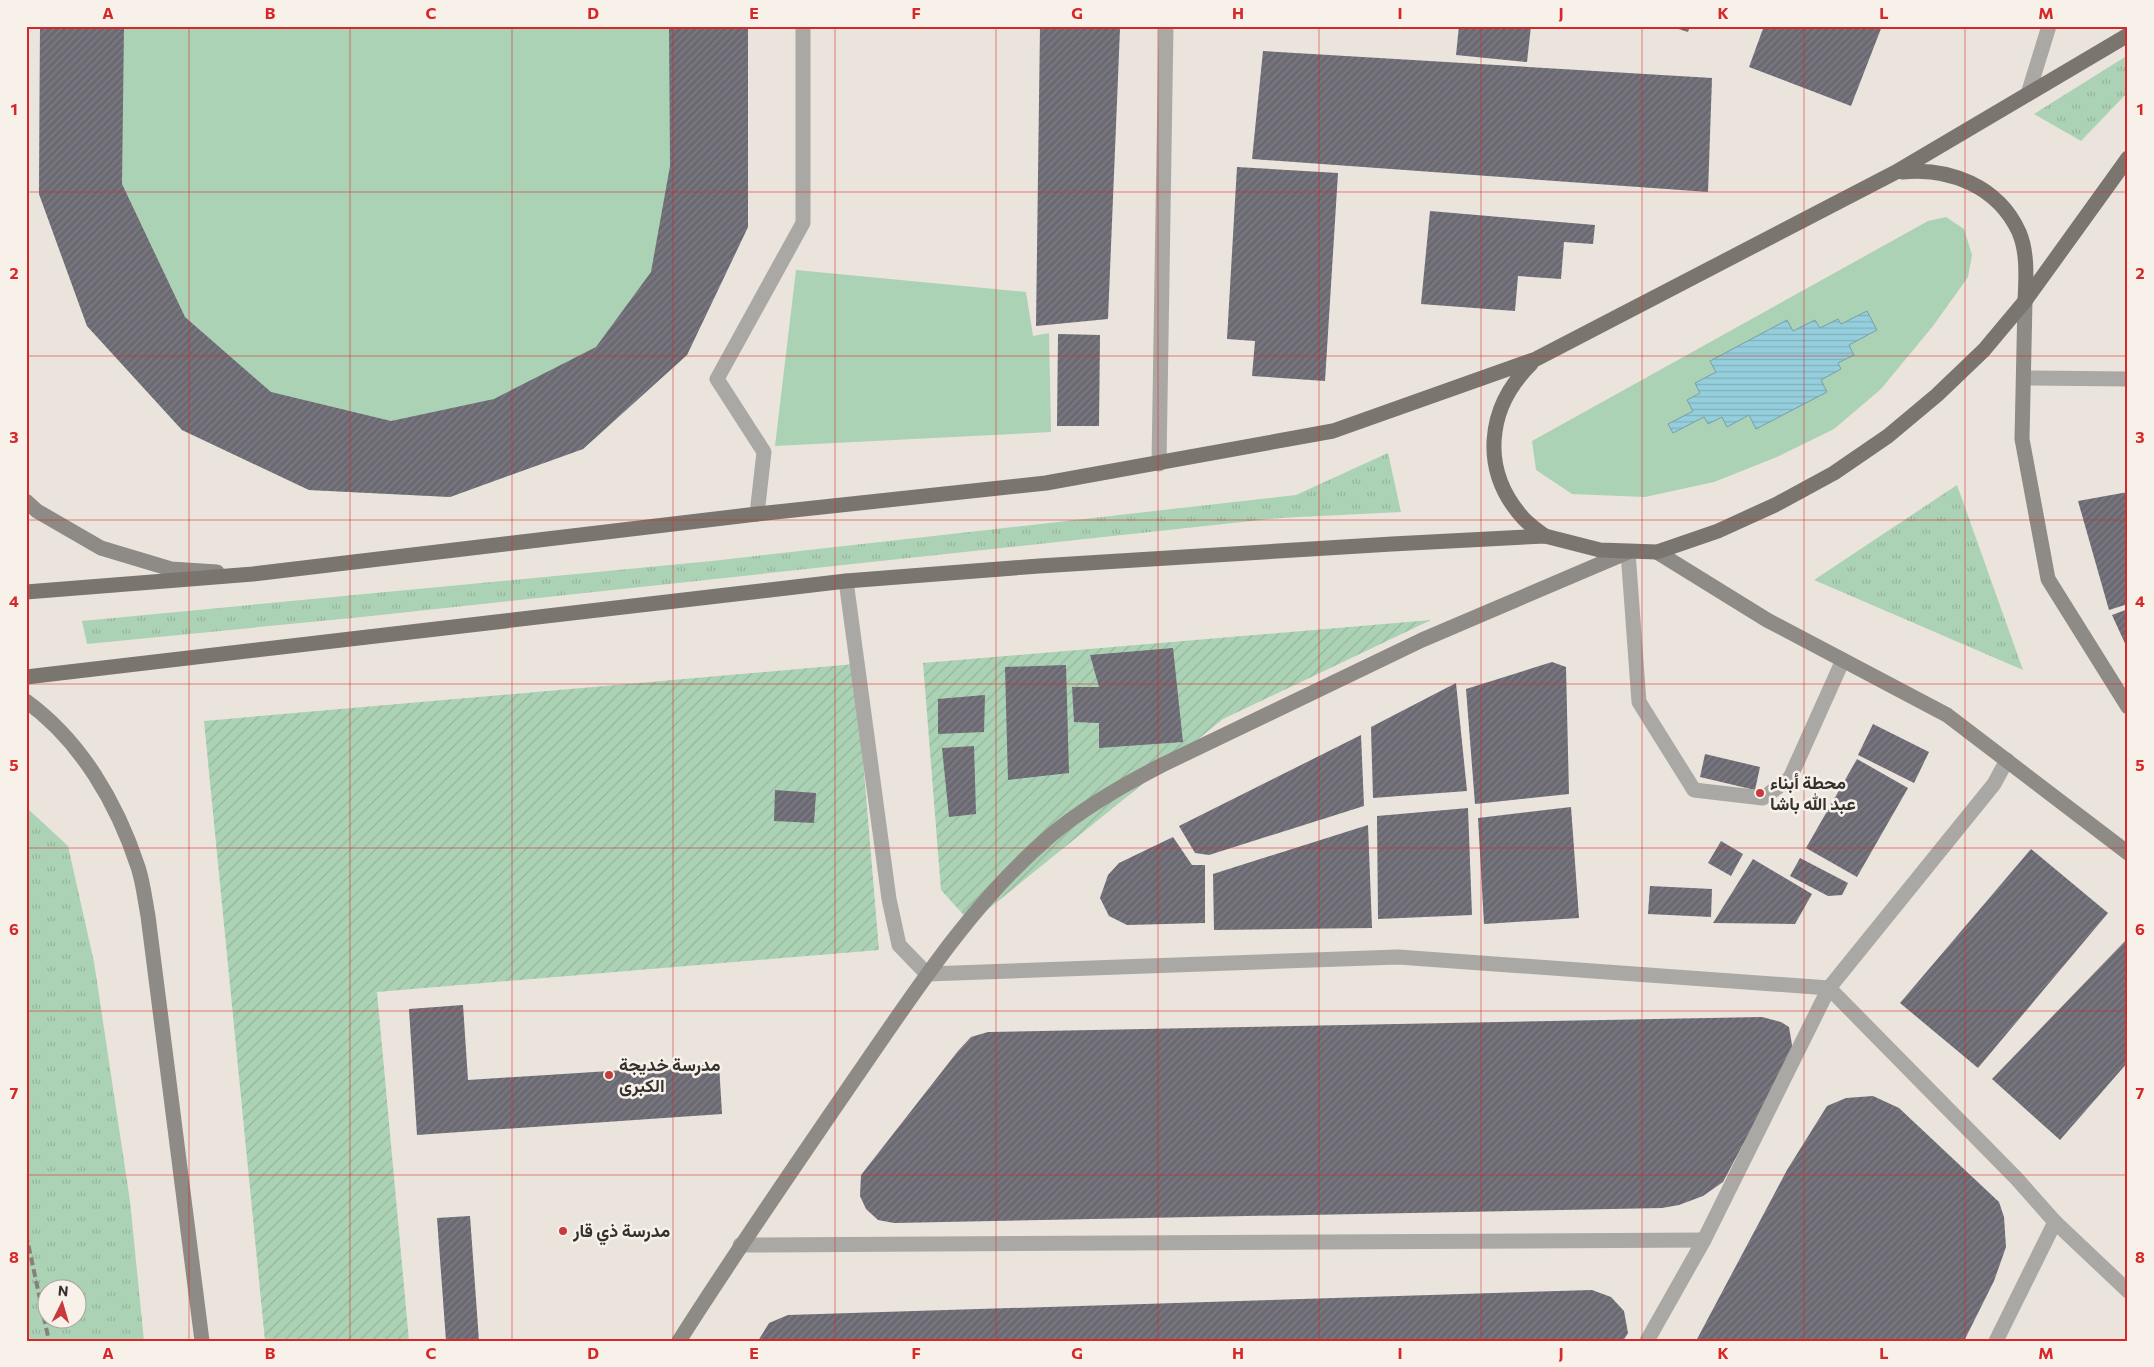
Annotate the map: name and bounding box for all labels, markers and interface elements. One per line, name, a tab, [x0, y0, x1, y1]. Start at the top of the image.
text: A	[102, 3, 114, 22]
text: B	[265, 3, 276, 22]
text: C	[426, 3, 437, 22]
text: D	[587, 3, 599, 22]
text: E	[749, 3, 759, 22]
text: F	[911, 3, 921, 22]
text: G	[1071, 3, 1083, 22]
text: H	[1232, 3, 1244, 22]
text: I	[1397, 3, 1403, 22]
text: J	[1558, 3, 1564, 22]
text: K	[1717, 3, 1729, 22]
text: L	[1879, 3, 1889, 22]
text: M	[2038, 3, 2054, 22]
text: 1	[10, 99, 18, 118]
text: 1	[2136, 99, 2144, 118]
text: 2	[9, 263, 19, 282]
text: 2	[2135, 263, 2145, 282]
text: 3	[9, 427, 19, 446]
text: 3	[2135, 427, 2145, 446]
text: 4	[9, 591, 19, 610]
text: 4	[2135, 591, 2145, 610]
text: 5	[9, 755, 19, 774]
text: 5	[2135, 755, 2145, 774]
place label: محطة أبناء عبد الله باشا	[1770, 771, 1856, 815]
marker: محطة أبناء عبد الله باشا	[1754, 787, 1766, 799]
text: 6	[9, 919, 19, 938]
text: 6	[2135, 919, 2145, 938]
place label: مدرسة خديجة الكبرى	[619, 1053, 721, 1097]
marker: مدرسة خديجة الكبرى	[603, 1069, 615, 1081]
text: 7	[10, 1083, 19, 1102]
text: 7	[2136, 1083, 2145, 1102]
place label: مدرسة ذي قار	[572, 1219, 671, 1246]
marker: مدرسة ذي قار	[557, 1225, 569, 1237]
text: 8	[9, 1247, 19, 1266]
text: 8	[2135, 1247, 2145, 1266]
north arrow	[38, 1280, 88, 1330]
text: N	[57, 1282, 69, 1299]
text: A	[102, 1343, 114, 1362]
text: B	[265, 1343, 276, 1362]
text: C	[426, 1343, 437, 1362]
text: D	[587, 1343, 599, 1362]
text: E	[749, 1343, 759, 1362]
text: F	[911, 1343, 921, 1362]
text: G	[1071, 1343, 1083, 1362]
text: H	[1232, 1343, 1244, 1362]
text: I	[1397, 1343, 1403, 1362]
text: J	[1558, 1343, 1564, 1362]
text: K	[1717, 1343, 1729, 1362]
text: L	[1879, 1343, 1889, 1362]
text: M	[2038, 1343, 2054, 1362]

